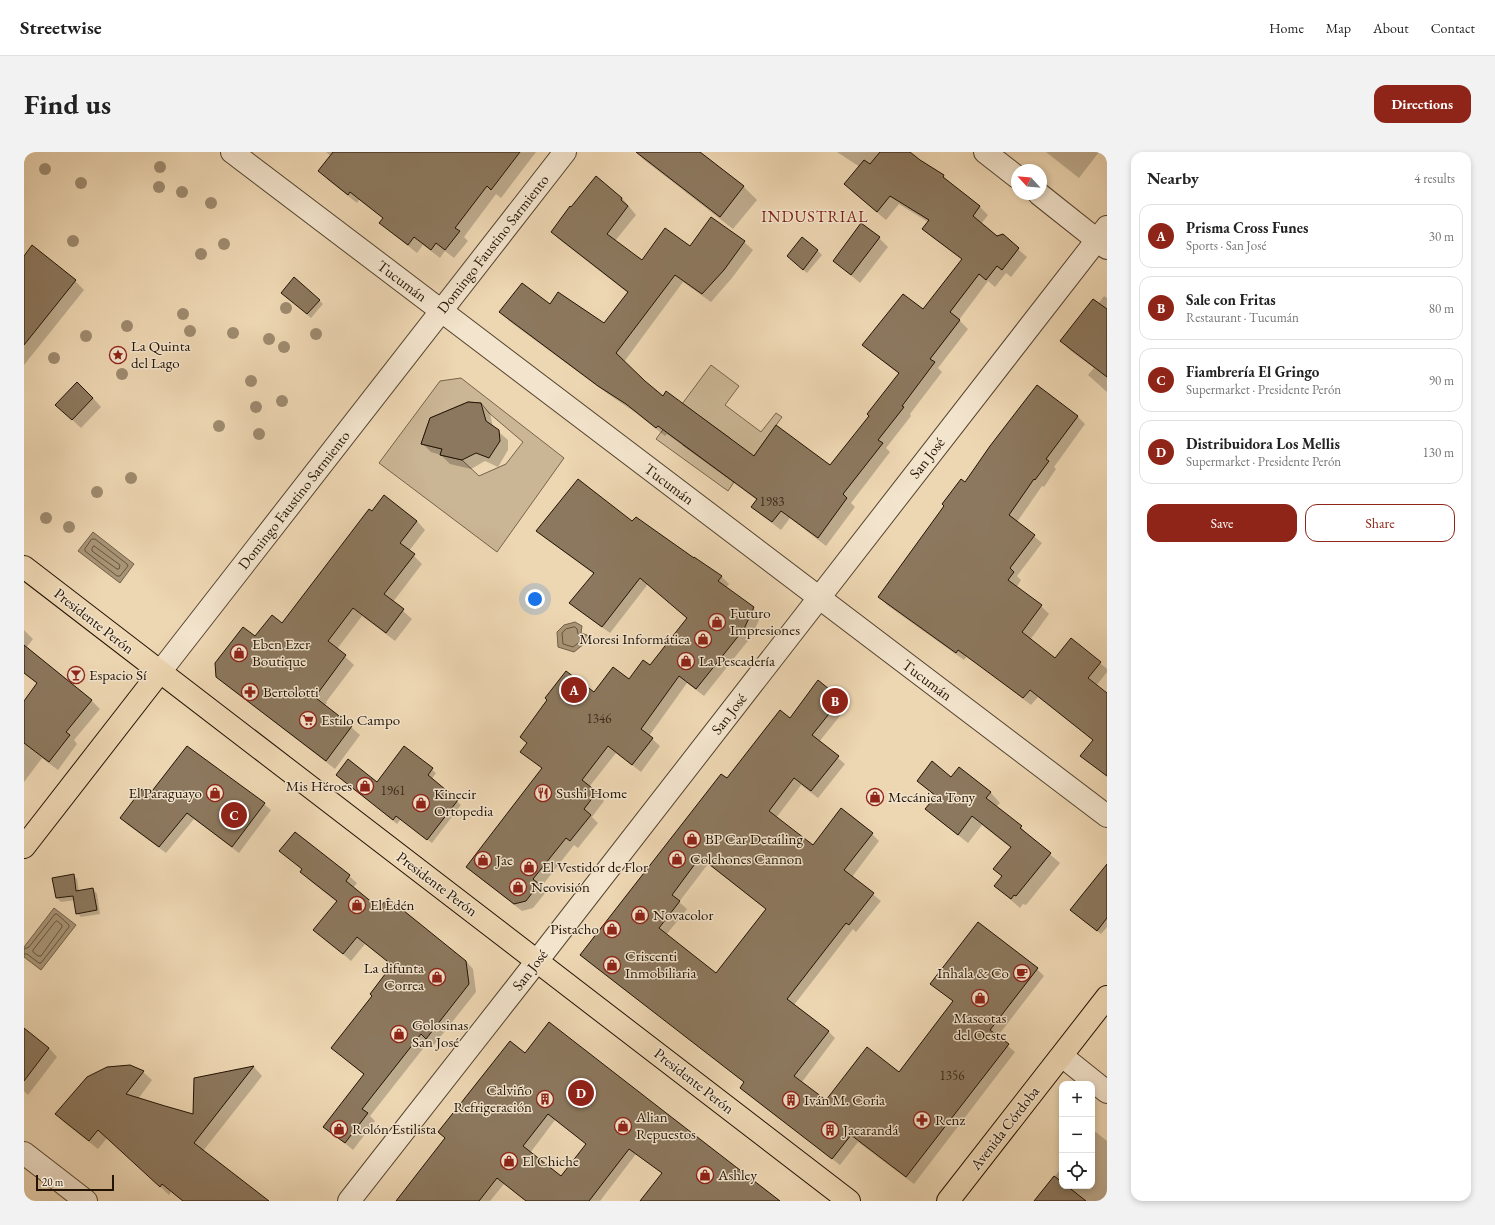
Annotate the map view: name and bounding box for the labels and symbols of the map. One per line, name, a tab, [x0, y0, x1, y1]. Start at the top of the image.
north arrow	[1011, 164, 1047, 200]
street label: Domingo Faustino Sarmiento	[433, 171, 553, 317]
district label: INDUSTRIAL	[761, 206, 869, 227]
street label: Tucumán	[374, 256, 431, 306]
place label: La Quinta del Lago	[131, 336, 190, 372]
place icon: La Quinta del Lago	[108, 345, 128, 365]
street label: Domingo Faustino Sarmiento	[234, 427, 354, 573]
street label: San José	[905, 433, 949, 482]
street label: Tucumán	[641, 459, 698, 509]
house number: 1983	[760, 493, 784, 510]
street label: Presidente Perón	[51, 583, 138, 658]
your location	[525, 589, 545, 609]
place label: Futuro Impresiones	[730, 603, 800, 639]
shop icon: Futuro Impresiones	[707, 612, 727, 632]
place label: Moresi Informática	[579, 629, 690, 648]
shop icon: Moresi Informática	[693, 629, 713, 649]
place label: Eben Ezer Boutique	[252, 634, 310, 670]
shop icon: Eben Ezer Boutique	[229, 643, 249, 663]
shop icon: La Pescadería	[676, 651, 696, 671]
place label: La Pescadería	[699, 651, 775, 670]
street label: Tucumán	[899, 655, 956, 705]
bar icon: Espacio Sí	[66, 665, 86, 685]
place label: Espacio Sí	[89, 665, 147, 684]
pin: A	[561, 675, 587, 705]
pharmacy icon: Bertolotti	[240, 682, 260, 702]
place label: Bertolotti	[263, 682, 319, 701]
pin: B	[822, 686, 848, 716]
street label: San José	[707, 689, 751, 738]
supermarket icon: Estilo Campo	[298, 710, 318, 730]
place label: Estilo Campo	[321, 710, 400, 729]
house number: 1346	[587, 710, 611, 727]
place label: Mis Héroes	[286, 776, 352, 795]
shop icon: Mis Héroes	[355, 776, 375, 796]
house number: 1961	[381, 782, 405, 799]
place label: El Paraguayo	[129, 783, 202, 802]
shop icon: El Paraguayo	[205, 783, 225, 803]
restaurant icon: Sushi Home	[533, 783, 553, 803]
place label: Sushi Home	[556, 783, 627, 802]
place label: Kinecir Ortopedia	[434, 784, 493, 820]
shop icon: Mecánica Tony	[865, 787, 885, 807]
place label: Mecánica Tony	[888, 787, 975, 806]
shop icon: Kinecir Ortopedia	[411, 793, 431, 813]
pin: C	[221, 800, 247, 830]
shop icon: BP Car Detailing	[682, 829, 702, 849]
place label: BP Car Detailing	[705, 829, 803, 848]
street label: Presidente Perón	[393, 847, 482, 920]
shop icon: Colchones Cannon	[667, 849, 687, 869]
place label: Colchones Cannon	[690, 849, 802, 868]
shop icon: Jae	[473, 850, 493, 870]
place label: Jae	[494, 850, 513, 869]
shop icon: El Vestidor de Flor	[519, 857, 539, 877]
place label: El Vestidor de Flor	[542, 857, 648, 876]
shop icon: Neovisión	[508, 877, 528, 897]
place label: Neovisión	[531, 877, 590, 896]
shop icon: El Edén	[347, 895, 367, 915]
place label: El Edén	[370, 895, 415, 914]
shop icon: Novacolor	[630, 905, 650, 925]
place label: Novacolor	[653, 905, 713, 924]
place label: Pistacho	[550, 919, 599, 938]
shop icon: Pistacho	[602, 919, 622, 939]
street label: San José	[508, 945, 552, 994]
place label: Criscenti Inmobiliaria	[625, 946, 696, 982]
shop icon: Criscenti Inmobiliaria	[602, 955, 622, 975]
place label: La difunta Correa	[364, 958, 424, 994]
place label: Inhala & Co	[937, 963, 1009, 982]
cafe icon: Inhala & Co	[1012, 963, 1032, 983]
shop icon: La difunta Correa	[427, 967, 447, 987]
shop icon: Mascotas del Oeste	[970, 988, 990, 1008]
place label: Mascotas del Oeste	[954, 1008, 1007, 1044]
place label: Golosinas San José	[412, 1015, 469, 1051]
shop icon: Golosinas San José	[389, 1024, 409, 1044]
street label: Presidente Perón	[651, 1043, 738, 1118]
house number: 1356	[940, 1067, 964, 1084]
pin: D	[568, 1078, 594, 1108]
place label: Calviño Refrigeración	[454, 1080, 532, 1116]
street label: Avenida Córdoba	[965, 1082, 1043, 1174]
building icon: Calviño Refrigeración	[535, 1089, 555, 1109]
building icon: Iván M. Coria	[781, 1090, 801, 1110]
place label: Iván M. Coria	[804, 1090, 885, 1109]
place label: Alian Repuestos	[635, 1107, 696, 1143]
pharmacy icon: Renz	[912, 1110, 932, 1130]
place label: Renz	[935, 1110, 965, 1129]
shop icon: Alian Repuestos	[613, 1116, 633, 1136]
shop icon: Rolón Estilista	[329, 1119, 349, 1139]
place label: Rolón Estilista	[352, 1119, 436, 1138]
building icon: Jacarandá	[820, 1120, 840, 1140]
place label: Jacarandá	[841, 1120, 898, 1139]
shop icon: El Chiche	[499, 1151, 519, 1171]
place label: El Chiche	[522, 1151, 579, 1170]
shop icon: Ashley	[695, 1165, 715, 1185]
place label: Ashley	[717, 1165, 757, 1184]
scale bar	[36, 1173, 114, 1192]

